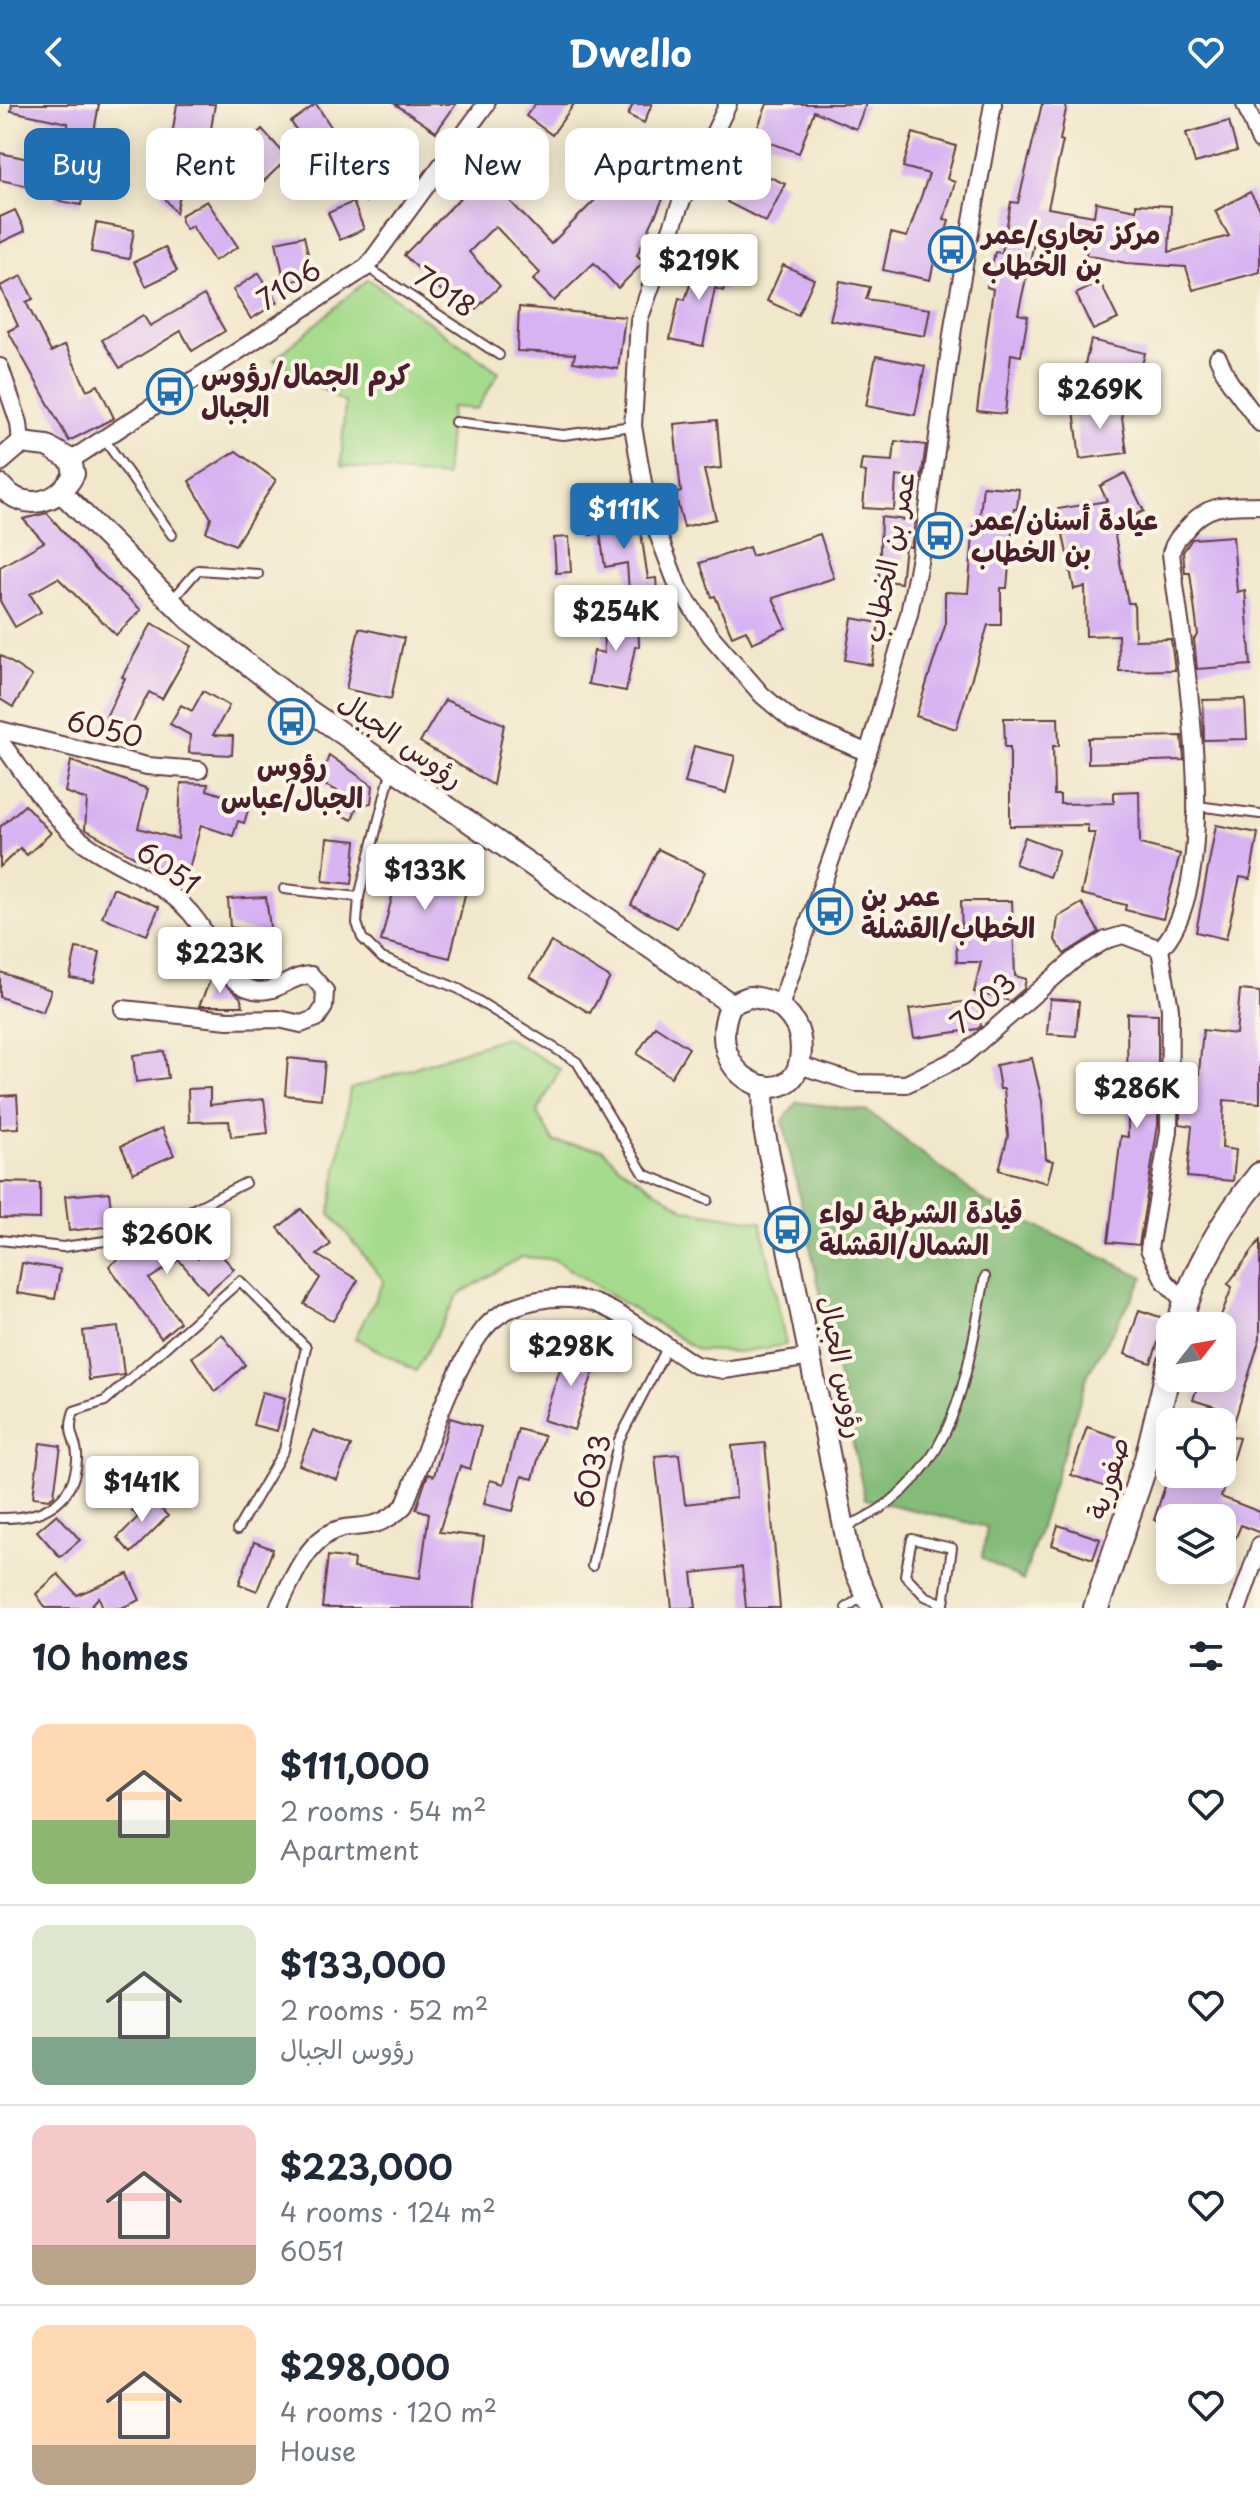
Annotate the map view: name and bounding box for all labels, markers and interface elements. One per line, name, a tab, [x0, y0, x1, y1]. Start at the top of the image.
text: Dwello	[568, 25, 692, 79]
icon: back	[32, 30, 76, 74]
icon: heart	[1184, 30, 1228, 74]
chip: Buy	[24, 128, 130, 200]
chip: Rent	[146, 128, 264, 200]
chip: Filters	[280, 128, 419, 200]
chip: New	[435, 128, 549, 200]
chip: Apartment	[565, 128, 771, 200]
place label: مركز تجاري/عمر بن الخطاب	[979, 211, 1160, 286]
bus stop icon: مركز تجاري/عمر بن الخطاب	[927, 226, 975, 274]
pin: $219K	[643, 234, 755, 302]
text: $219K	[659, 240, 739, 279]
street label: 7106	[248, 247, 329, 320]
street label: 7018	[406, 254, 485, 327]
place label: كرم الجمال/رؤوس الجبال	[201, 352, 411, 427]
pin: $269K	[1044, 363, 1156, 431]
bus stop icon: كرم الجمال/رؤوس الجبال	[146, 367, 194, 415]
text: $269K	[1057, 369, 1143, 408]
street label: عمر بن الخطاب	[850, 467, 925, 646]
pin: $111K	[568, 483, 680, 551]
text: $111K	[588, 489, 660, 528]
place label: عيادة أسنان/عمر بن الخطاب	[968, 497, 1158, 572]
bus stop icon: عيادة أسنان/عمر بن الخطاب	[916, 512, 964, 560]
pin: $254K	[560, 585, 672, 653]
text: $254K	[572, 591, 660, 630]
street label: رؤوس الجبال	[330, 680, 474, 798]
street label: 6050	[63, 697, 148, 758]
bus stop icon: رؤوس الجبال/عباس	[268, 697, 316, 745]
place label: رؤوس الجبال/عباس	[221, 743, 363, 818]
street label: 6051	[128, 829, 209, 904]
pin: $133K	[369, 844, 481, 912]
text: $133K	[384, 850, 466, 889]
place label: عمر بن الخطاب/القشلة	[861, 873, 1035, 948]
bus stop icon: عمر بن الخطاب/القشلة	[806, 888, 854, 936]
pin: $223K	[164, 927, 276, 995]
text: $223K	[176, 933, 264, 972]
street label: 7003	[940, 961, 1024, 1043]
pin: $286K	[1081, 1062, 1193, 1130]
text: $286K	[1094, 1068, 1180, 1107]
place label: قيادة الشرطة لواء الشمال/القشلة	[819, 1190, 1023, 1265]
bus stop icon: قيادة الشرطة لواء الشمال/القشلة	[764, 1205, 812, 1253]
pin: $260K	[111, 1208, 223, 1276]
text: $260K	[121, 1214, 213, 1253]
street label: رؤوس الجبال	[809, 1291, 878, 1442]
north arrow	[1156, 1312, 1236, 1392]
map controls	[1156, 1312, 1236, 1584]
pin: $298K	[515, 1320, 627, 1388]
text: $298K	[528, 1326, 614, 1365]
button: locate	[1156, 1408, 1236, 1488]
street label: 6033	[560, 1428, 621, 1513]
street label: صفورية	[1074, 1431, 1139, 1524]
pin: $141K	[86, 1456, 198, 1524]
text: $141K	[104, 1462, 180, 1501]
button: layers	[1156, 1504, 1236, 1584]
text: 10 homes	[32, 1630, 188, 1682]
icon: filters	[1184, 1634, 1228, 1678]
text: $111,000	[280, 1739, 430, 1791]
icon: home	[96, 1756, 192, 1852]
icon: heart	[1184, 1782, 1228, 1826]
text: 2 rooms · 54 m²	[280, 1791, 487, 1830]
text: Apartment	[280, 1830, 419, 1869]
text: $133,000	[280, 1938, 446, 1990]
icon: home	[96, 1957, 192, 2053]
icon: heart	[1184, 1983, 1228, 2027]
text: 2 rooms · 52 m²	[280, 1990, 488, 2029]
text: رؤوس الجبال	[280, 2029, 415, 2068]
text: $223,000	[280, 2140, 453, 2192]
icon: home	[96, 2157, 192, 2253]
icon: heart	[1184, 2183, 1228, 2227]
text: 4 rooms · 124 m²	[280, 2192, 496, 2231]
text: 6051	[280, 2231, 344, 2270]
text: $298,000	[280, 2340, 450, 2392]
icon: home	[96, 2357, 192, 2453]
icon: heart	[1184, 2383, 1228, 2427]
text: 4 rooms · 120 m²	[280, 2392, 497, 2431]
text: House	[280, 2431, 356, 2470]

